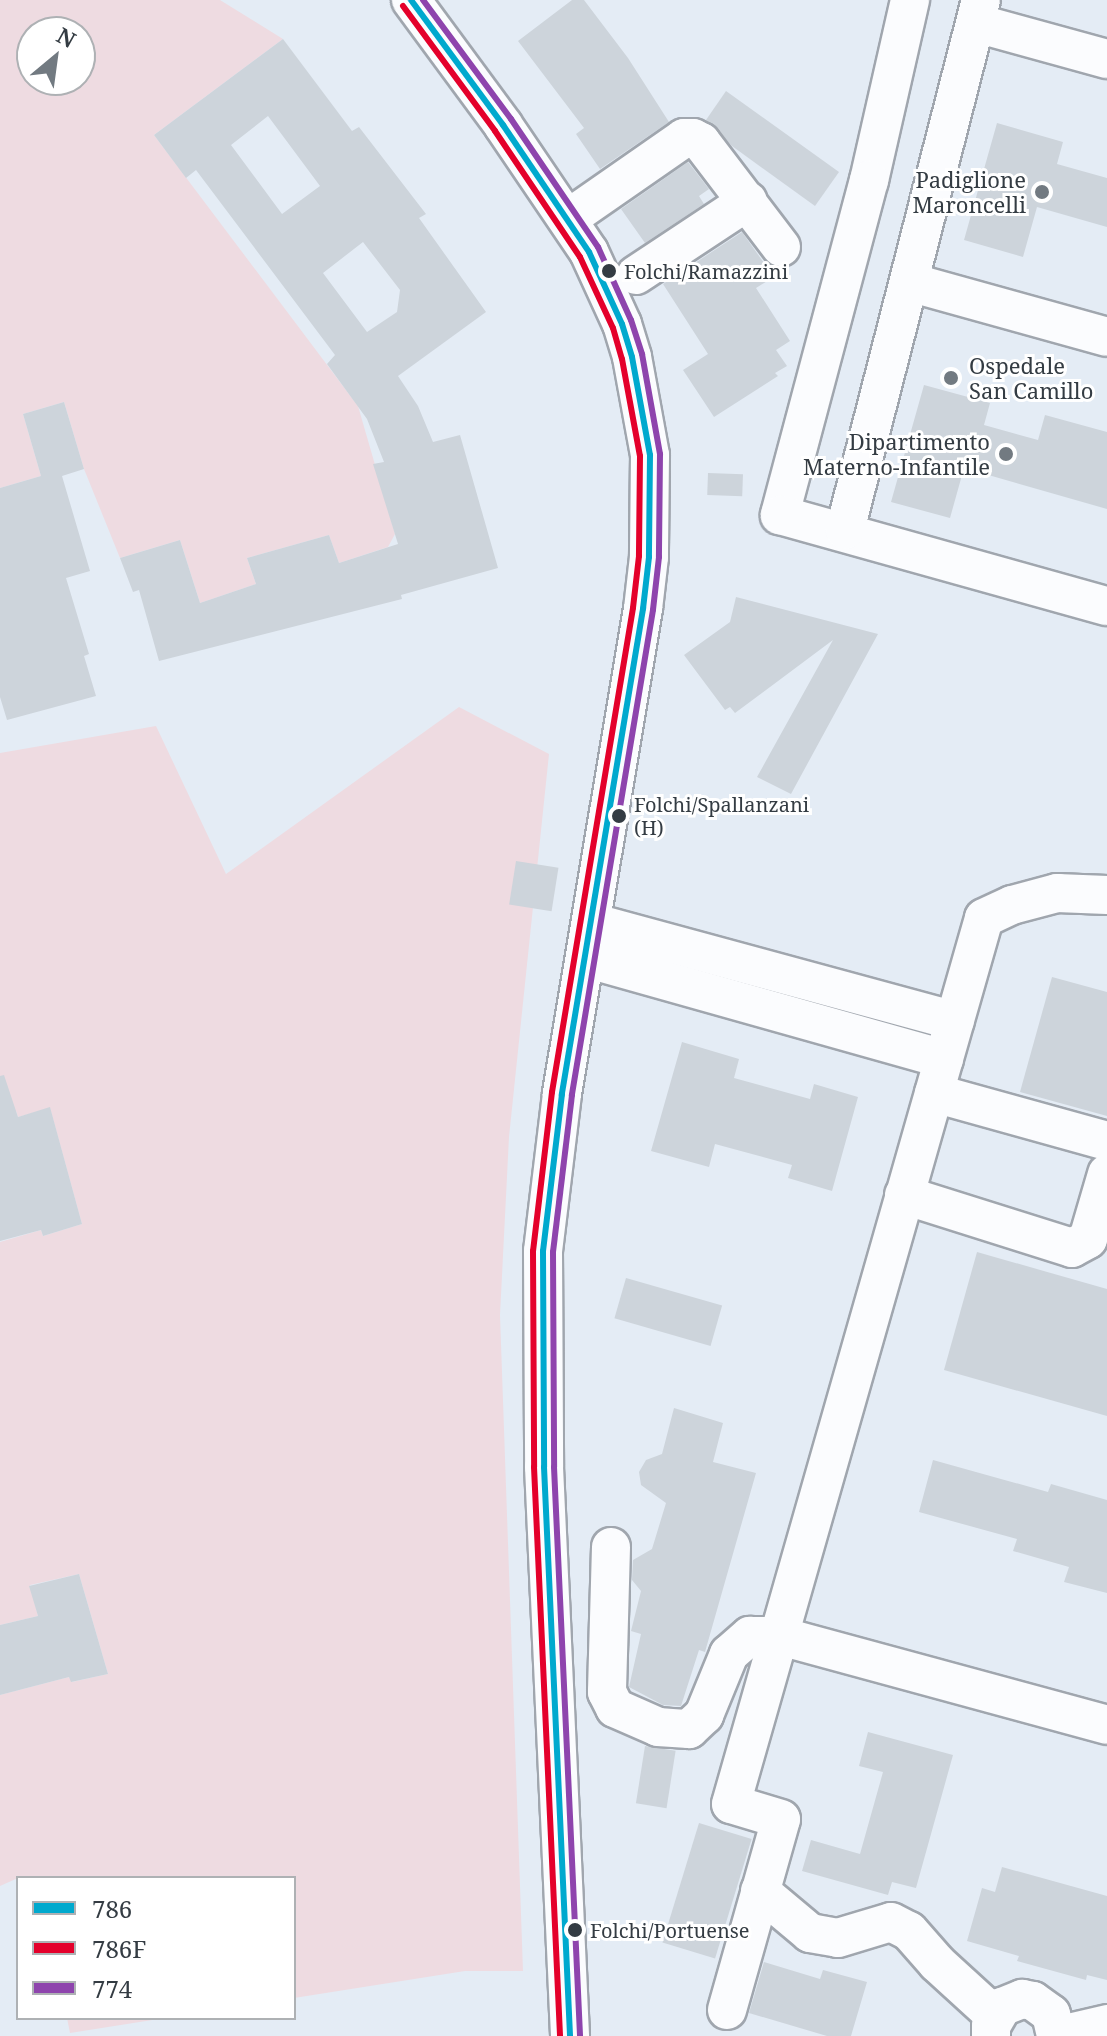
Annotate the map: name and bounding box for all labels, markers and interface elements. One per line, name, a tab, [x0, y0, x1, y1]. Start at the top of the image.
north arrow	[16, 16, 96, 96]
text: N	[52, 19, 82, 54]
place label: Padiglione Maroncelli	[912, 166, 1026, 218]
marker: Padiglione Maroncelli	[1033, 183, 1051, 201]
place label: Folchi/Ramazzini	[624, 259, 788, 283]
marker: Folchi/Ramazzini	[601, 263, 617, 279]
place label: Ospedale San Camillo	[969, 352, 1093, 404]
marker: Ospedale San Camillo	[940, 367, 962, 389]
place label: Dipartimento Materno-Infantile	[803, 428, 990, 480]
marker: Dipartimento Materno-Infantile	[997, 445, 1015, 463]
place label: Folchi/Spallanzani (H)	[634, 792, 809, 839]
marker: Folchi/Spallanzani (H)	[611, 808, 627, 824]
legend	[16, 1876, 296, 2020]
text: 786	[92, 1892, 132, 1925]
place label: Folchi/Portuense	[590, 1918, 750, 1942]
marker: Folchi/Portuense	[567, 1922, 583, 1938]
text: 786F	[92, 1932, 146, 1965]
text: 774	[92, 1972, 132, 2005]

